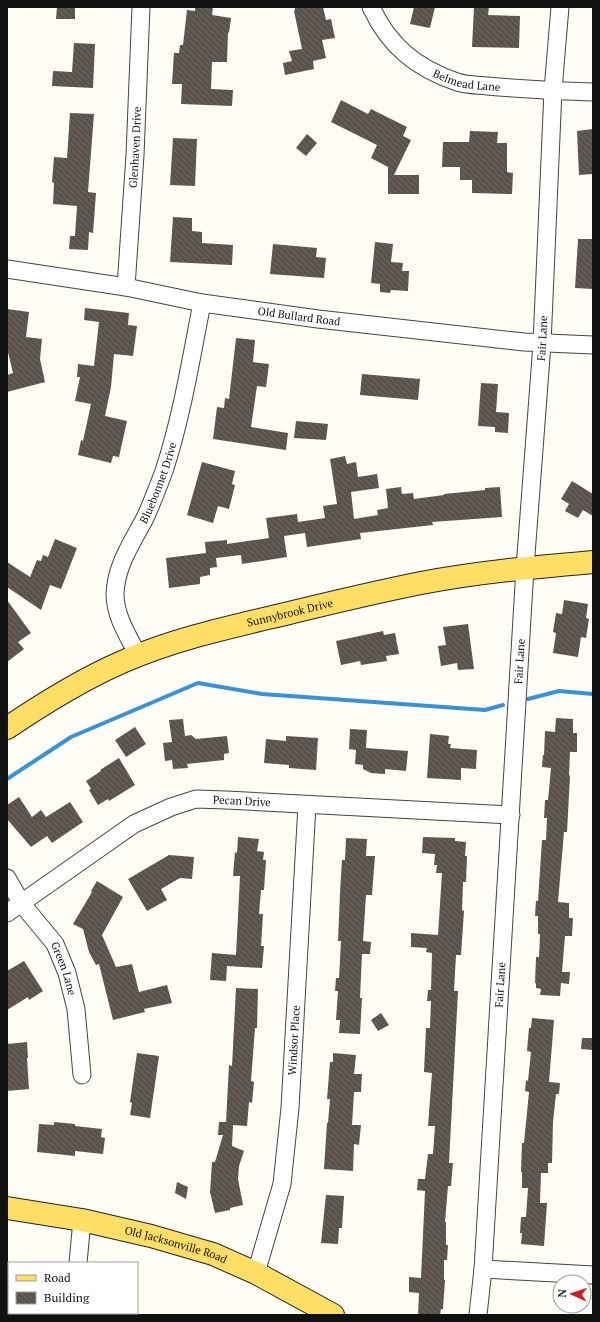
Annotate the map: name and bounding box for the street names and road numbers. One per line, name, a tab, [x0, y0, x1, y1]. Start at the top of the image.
street label: Belmead Lane	[431, 66, 501, 94]
street label: Glenhaven Drive	[126, 106, 144, 188]
street label: Old Bullard Road	[257, 304, 341, 328]
street label: Fair Lane	[534, 315, 550, 361]
street label: Bluebonnet Drive	[136, 440, 179, 526]
street label: Sunnybrook Drive	[246, 596, 335, 630]
street label: Fair Lane	[511, 638, 528, 684]
street label: Pecan Drive	[213, 793, 272, 809]
street label: Green Lane	[48, 940, 79, 997]
street label: Fair Lane	[492, 961, 508, 1008]
street label: Windsor Place	[285, 1004, 303, 1076]
street label: Old Jacksonville Road	[123, 1223, 229, 1266]

